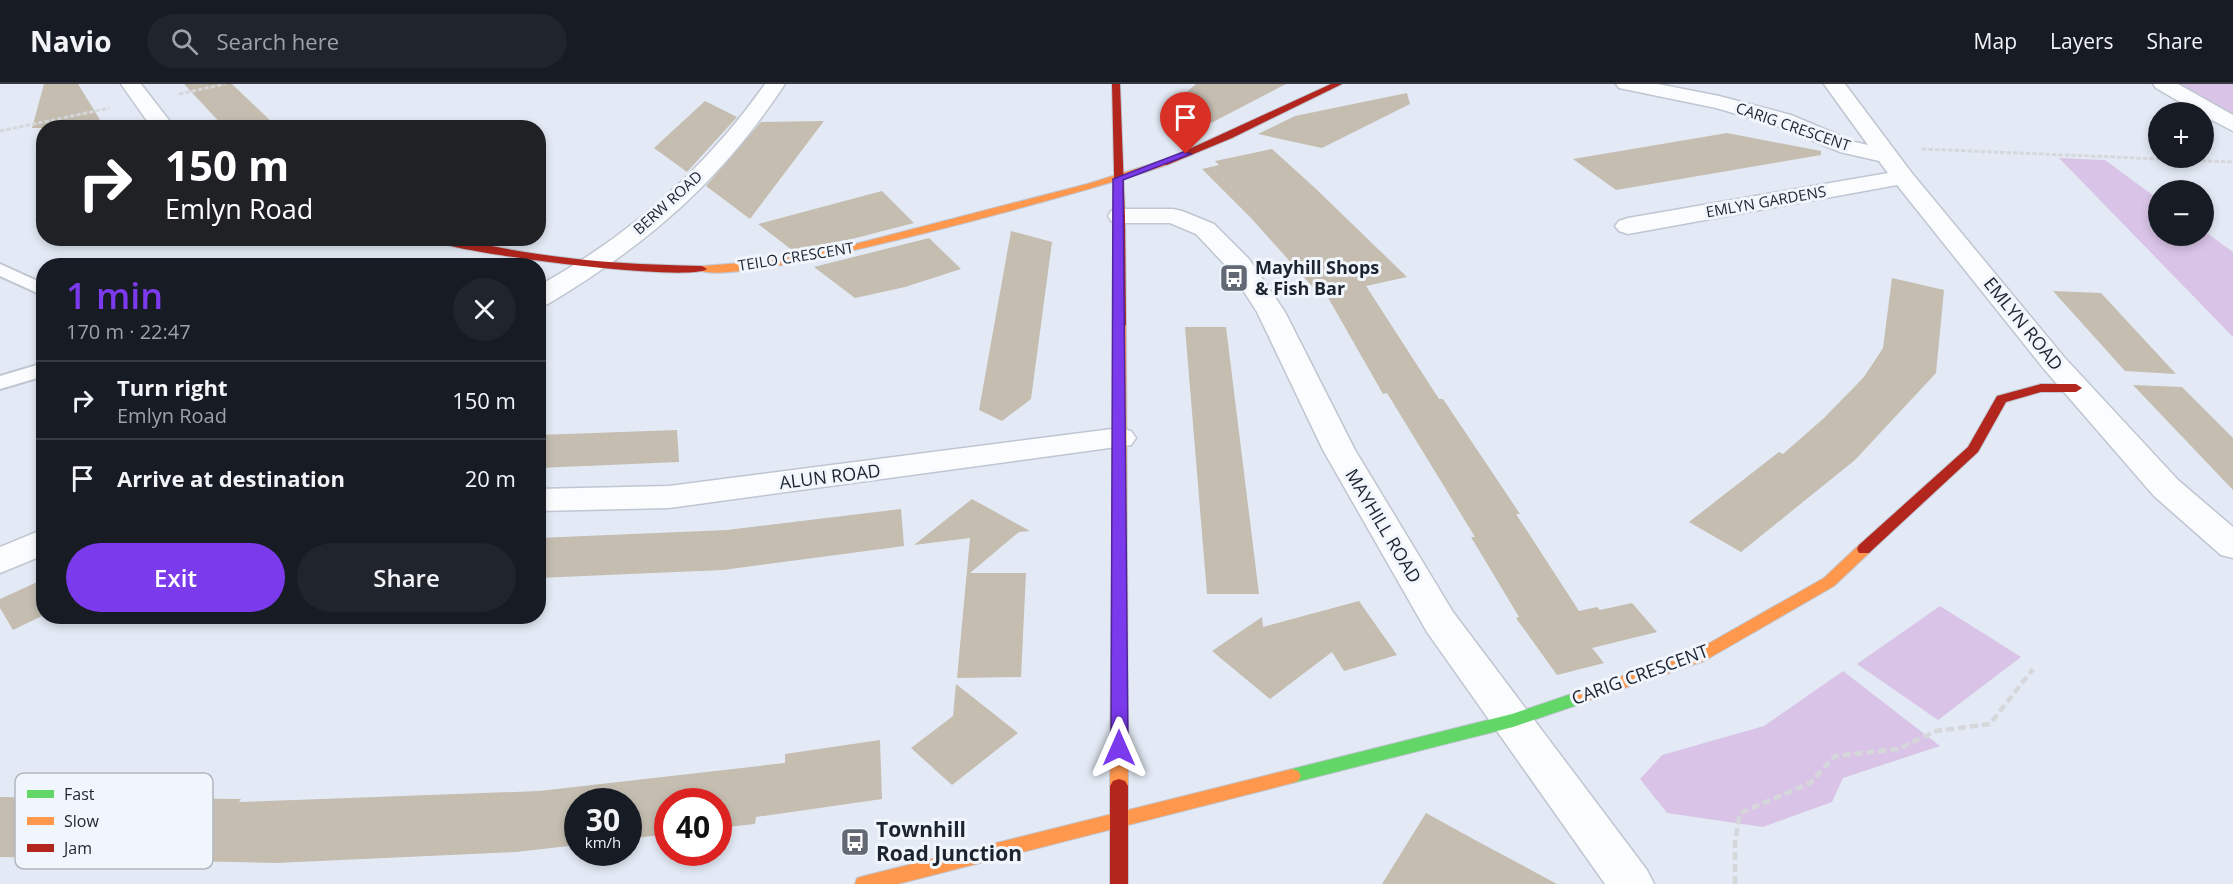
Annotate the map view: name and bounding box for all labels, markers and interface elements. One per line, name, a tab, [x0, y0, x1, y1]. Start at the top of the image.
search box	[147, 14, 567, 68]
text: Navio	[30, 22, 111, 60]
icon: search	[168, 25, 201, 58]
text: Search here	[216, 26, 339, 56]
text: Map	[1974, 27, 2017, 55]
text: Layers	[2050, 27, 2114, 55]
text: Share	[2147, 27, 2203, 55]
pin	[1160, 92, 1211, 154]
street label: CARIG CRESCENT	[1733, 97, 1854, 155]
icon: arrive	[1169, 101, 1202, 134]
map controls	[2148, 102, 2214, 246]
button: +	[2148, 102, 2214, 168]
text: 150 m	[165, 136, 289, 193]
icon: right	[66, 144, 144, 222]
street label: BERW ROAD	[629, 166, 706, 239]
button: −	[2148, 180, 2214, 246]
street label: EMLYN GARDENS	[1704, 181, 1827, 221]
text: Emlyn Road	[165, 190, 313, 227]
street label: TEILO CRESCENT	[737, 237, 856, 275]
place label: Mayhill Shops & Fish Bar	[1255, 255, 1379, 300]
bus stop icon: Mayhill Shops & Fish Bar	[1218, 262, 1250, 294]
text: 1 min	[66, 271, 163, 320]
street label: EMLYN ROAD	[1979, 272, 2069, 375]
button: close	[453, 278, 516, 341]
text: 170 m · 22:47	[66, 318, 191, 345]
text: Turn right	[117, 372, 228, 402]
icon: right	[66, 384, 99, 417]
text: 150 m	[452, 385, 516, 415]
text: Emlyn Road	[117, 402, 227, 429]
street label: ALUN ROAD	[778, 458, 882, 494]
icon: arrive	[66, 462, 99, 495]
text: Arrive at destination	[117, 463, 345, 493]
text: 20 m	[465, 463, 516, 493]
street label: MAYHILL ROAD	[1340, 464, 1427, 587]
button: Exit	[66, 543, 285, 612]
button: Share	[297, 543, 516, 612]
street label: CARIG CRESCENT	[1568, 638, 1711, 710]
position arrow	[1087, 716, 1151, 780]
legend	[15, 773, 213, 869]
text: Fast	[64, 783, 95, 805]
speed limit sign: 40	[654, 788, 732, 866]
text: 30	[586, 799, 620, 840]
text: Slow	[64, 810, 99, 832]
place label: Townhill Road Junction	[876, 815, 1022, 867]
bus stop icon: Townhill Road Junction	[839, 826, 871, 858]
text: km/h	[585, 832, 621, 852]
text: Jam	[62, 837, 92, 859]

